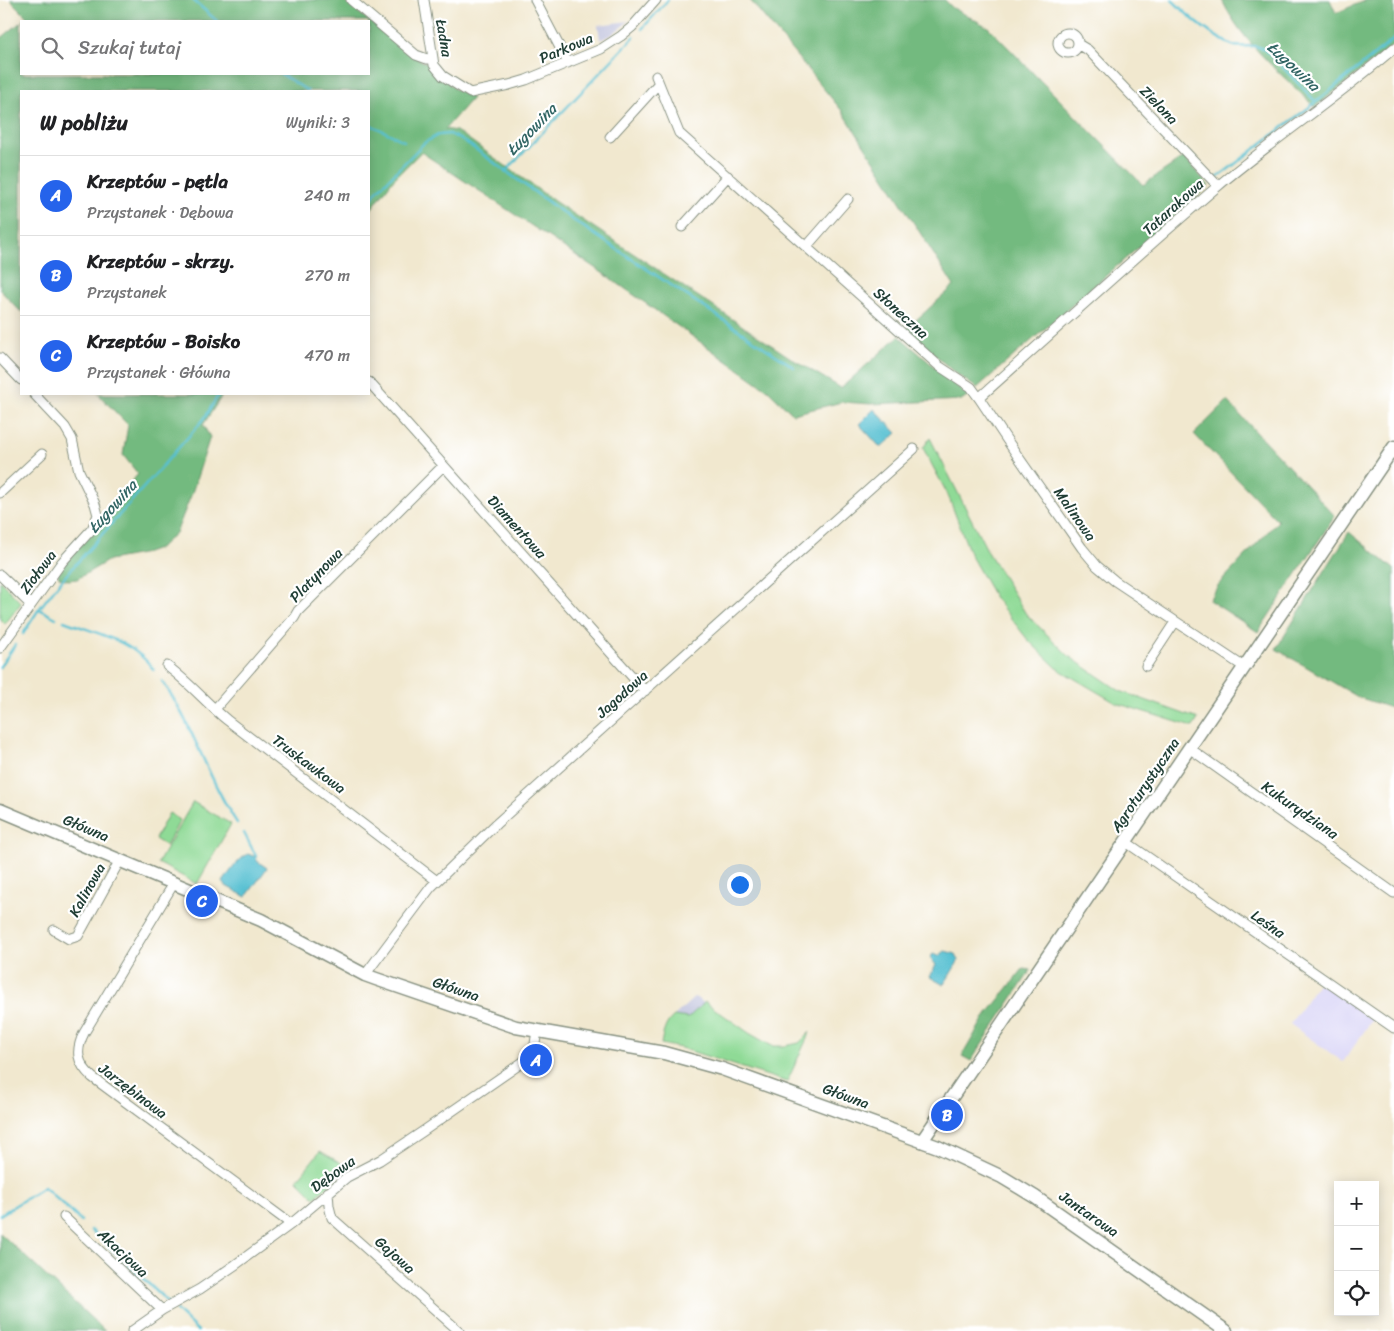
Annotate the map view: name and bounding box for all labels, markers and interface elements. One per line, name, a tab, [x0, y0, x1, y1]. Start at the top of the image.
street label: Ładna	[428, 17, 460, 59]
search box	[20, 20, 370, 75]
street label: Parkowa	[535, 25, 597, 71]
text: Szukaj tutaj	[78, 31, 181, 64]
icon: search	[38, 34, 66, 62]
water label: Ługowina	[1260, 34, 1329, 100]
street label: Zielona	[1133, 79, 1185, 131]
water label: Ługowina	[499, 95, 566, 163]
text: W pobliżu	[40, 104, 128, 142]
text: Wyniki: 3	[286, 108, 350, 137]
text: Krzeptów - pętla	[87, 165, 228, 198]
street label: Tatarakowa	[1136, 172, 1210, 242]
text: A	[51, 181, 61, 210]
text: 240 m	[304, 181, 350, 210]
text: Przystanek · Dębowa	[87, 198, 233, 227]
text: Krzeptów - skrzy.	[87, 245, 235, 278]
text: B	[51, 261, 61, 290]
text: 270 m	[305, 261, 350, 290]
text: Przystanek	[87, 278, 167, 307]
street label: Słoneczna	[867, 281, 935, 346]
text: Krzeptów - Boisko	[87, 325, 240, 358]
text: C	[51, 341, 61, 370]
text: 470 m	[304, 341, 350, 370]
text: Przystanek · Główna	[87, 358, 231, 387]
water label: Ługowina	[80, 471, 146, 540]
street label: Malinowa	[1047, 481, 1104, 547]
street label: Diamentowa	[481, 489, 553, 565]
street label: Platynowa	[283, 541, 350, 609]
street label: Ziołowa	[13, 544, 64, 600]
street label: Jagodowa	[589, 663, 654, 725]
street label: Truskawkowa	[266, 727, 352, 801]
street label: Agroturystyczna	[1103, 732, 1187, 839]
street label: Kukurydziana	[1256, 774, 1344, 847]
street label: Główna	[59, 807, 114, 849]
street label: Kalinowa	[61, 858, 113, 922]
your location	[727, 872, 753, 898]
pin: C	[186, 882, 218, 920]
street label: Leśna	[1245, 903, 1291, 946]
street label: Główna	[429, 969, 483, 1009]
pin: A	[520, 1041, 552, 1079]
street label: Jarzębinowa	[92, 1056, 174, 1126]
street label: Główna	[819, 1076, 873, 1117]
pin: B	[931, 1096, 963, 1134]
street label: Dębowa	[305, 1148, 361, 1199]
map controls	[1334, 1181, 1379, 1316]
button: +	[1334, 1181, 1379, 1226]
street label: Jantarowa	[1053, 1183, 1125, 1244]
street label: Akacjowa	[90, 1221, 155, 1284]
button: −	[1334, 1226, 1379, 1271]
street label: Gajowa	[369, 1230, 422, 1281]
button: locate	[1334, 1271, 1379, 1316]

